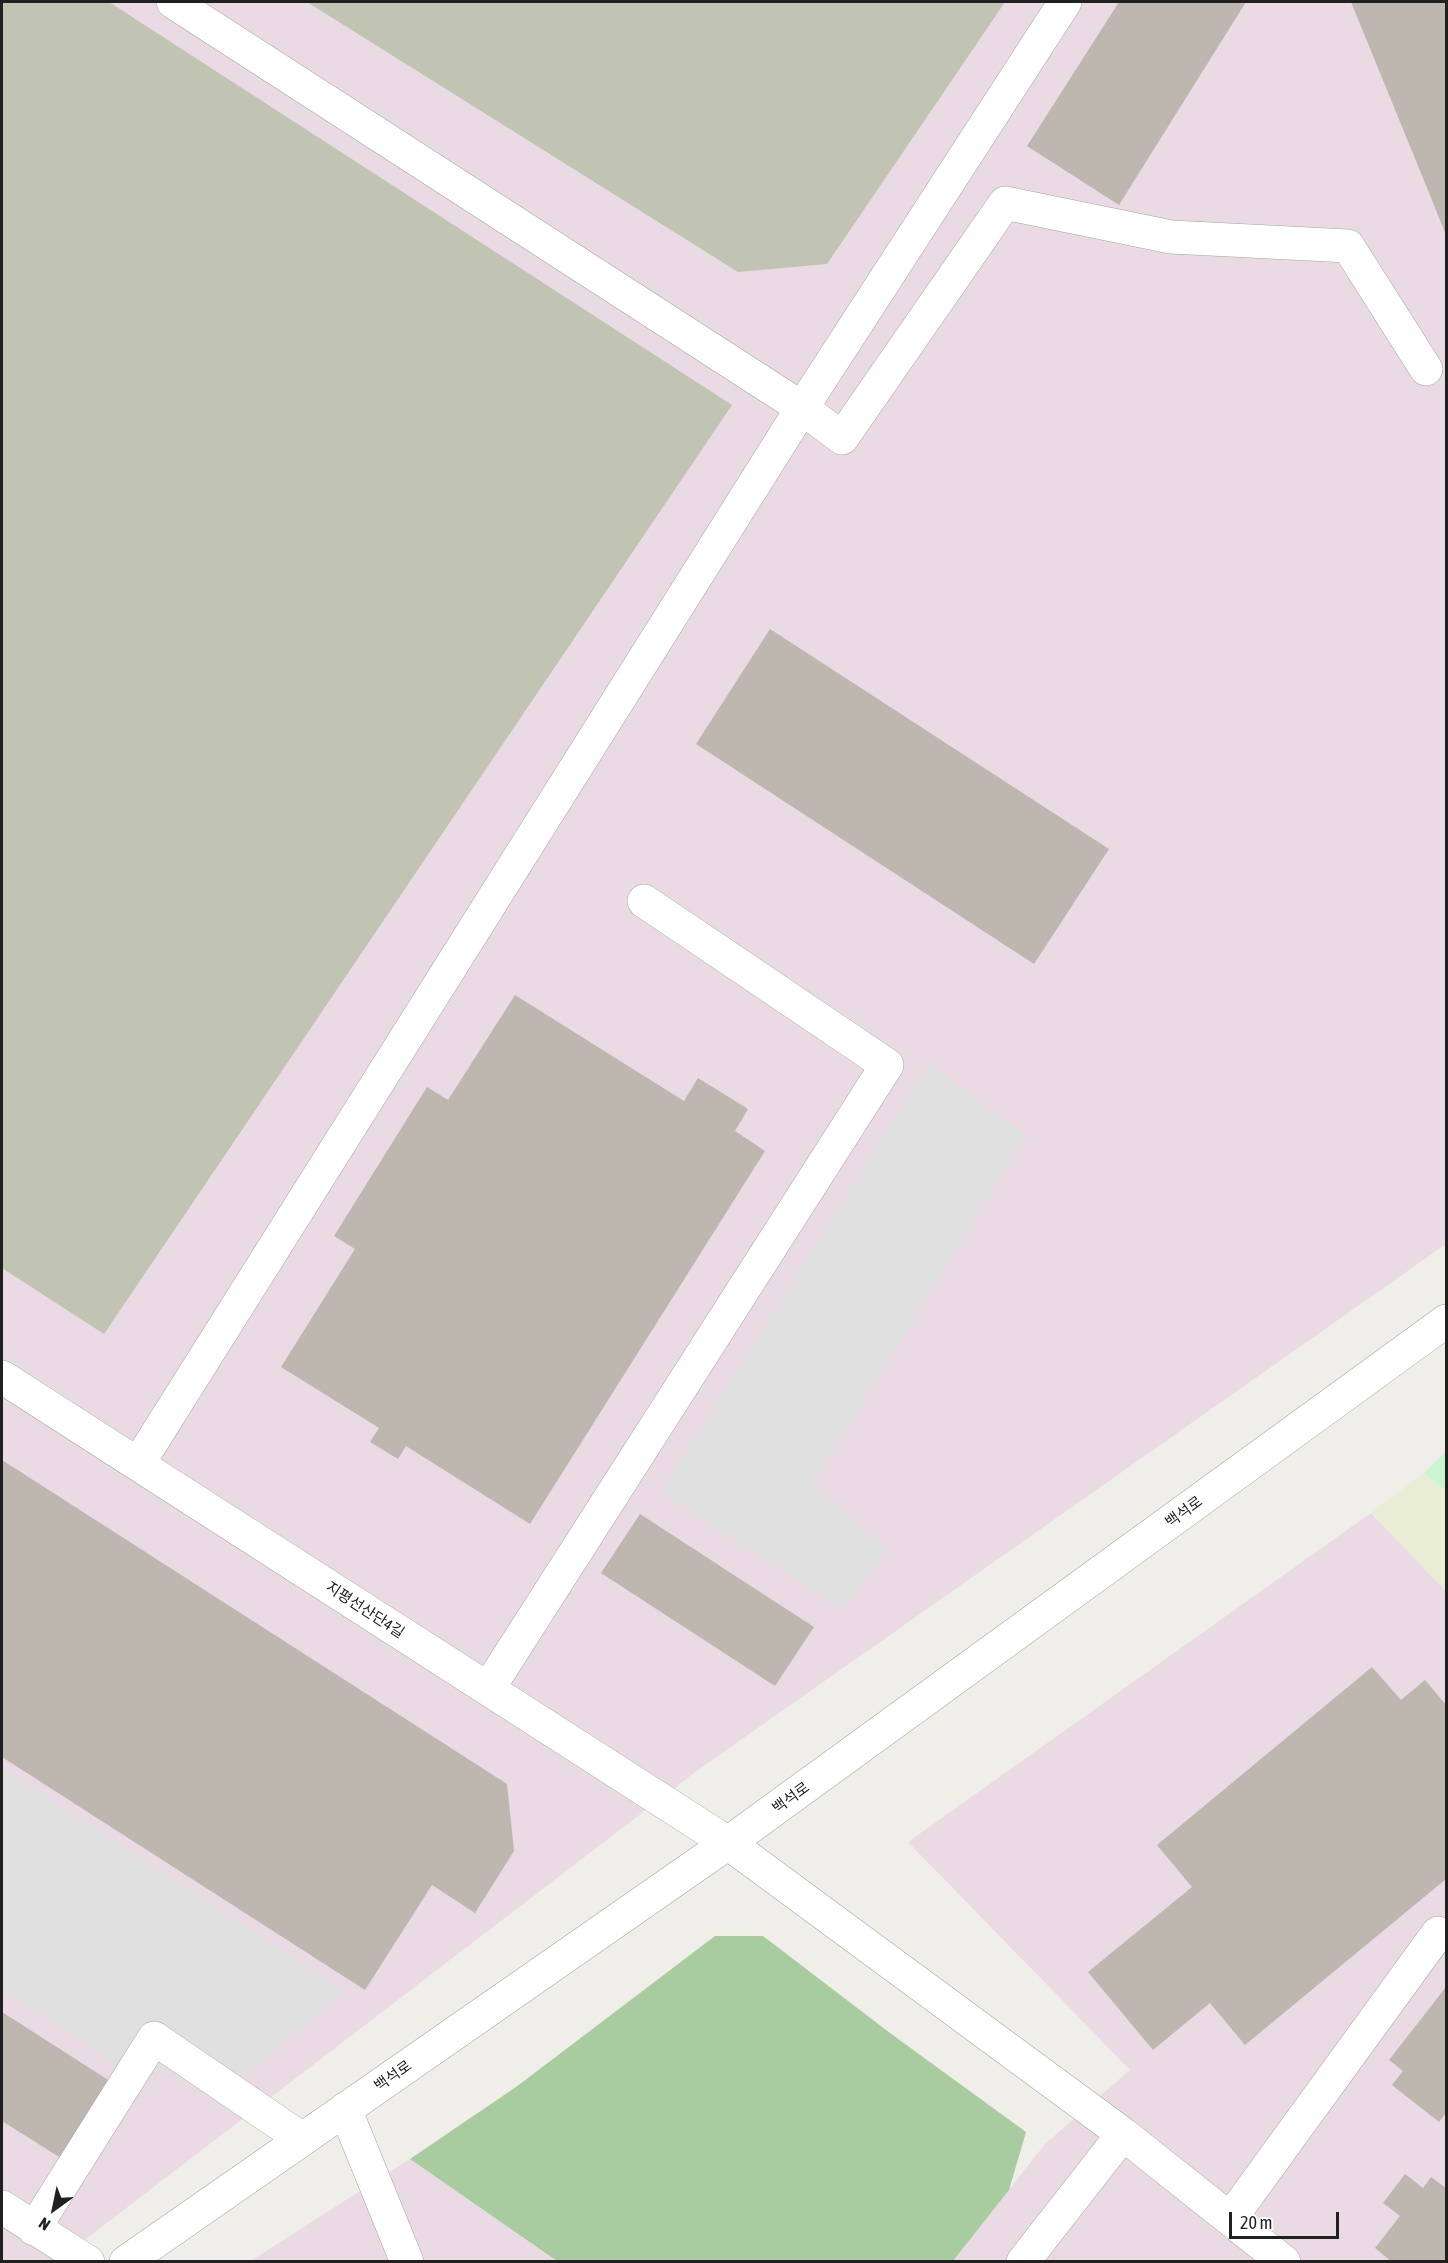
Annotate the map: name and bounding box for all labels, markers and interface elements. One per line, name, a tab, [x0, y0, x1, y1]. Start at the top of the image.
street label: 백석로	[1162, 1493, 1206, 1531]
street label: 지평선산단4길	[322, 1578, 408, 1642]
street label: 백석로	[769, 1779, 813, 1817]
street label: 백석로	[371, 2057, 415, 2095]
north arrow	[24, 2179, 84, 2239]
scale bar	[1232, 2200, 1342, 2238]
text: 20 m	[1240, 2212, 1272, 2233]
text: N	[35, 2214, 53, 2234]

